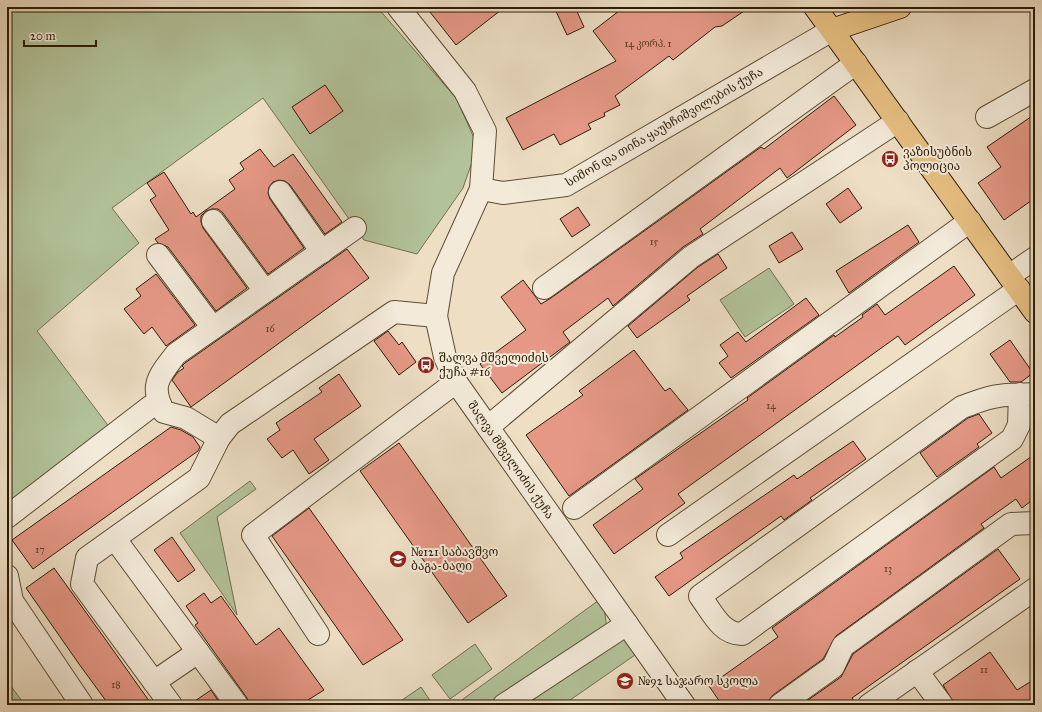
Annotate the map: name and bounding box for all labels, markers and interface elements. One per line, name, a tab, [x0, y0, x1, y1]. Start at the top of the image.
scale bar	[24, 22, 96, 48]
text: 20 m	[30, 29, 56, 43]
house number: 14 კორპ. 1	[624, 38, 672, 50]
street label: სიმონ და თინა ყაუხჩიშვილების ქუჩა	[563, 65, 765, 189]
place label: ვაზისუბნის პოლიცია	[903, 145, 972, 173]
bus stop icon: ვაზისუბნის პოლიცია	[880, 149, 900, 169]
house number: 15	[650, 236, 659, 248]
house number: 16	[265, 323, 275, 335]
place label: შალვა მშველიძის ქუჩა #16	[439, 351, 549, 379]
bus stop icon: შალვა მშველიძის ქუჩა #16	[416, 355, 436, 375]
street label: შალვა მშველიძის ქუჩა	[465, 399, 557, 521]
house number: 14	[766, 400, 776, 412]
house number: 17	[35, 544, 45, 556]
place label: №121 საბავშვო ბაგა-ბაღი	[411, 545, 498, 573]
school or university icon: №121 საბავშვო ბაგა-ბაღი	[388, 549, 408, 569]
house number: 13	[884, 563, 892, 575]
house number: 11	[980, 664, 988, 676]
school or university icon: №92 საჯარო სკოლა	[615, 671, 635, 691]
place label: №92 საჯარო სკოლა	[638, 674, 758, 688]
house number: 18	[111, 679, 121, 691]

